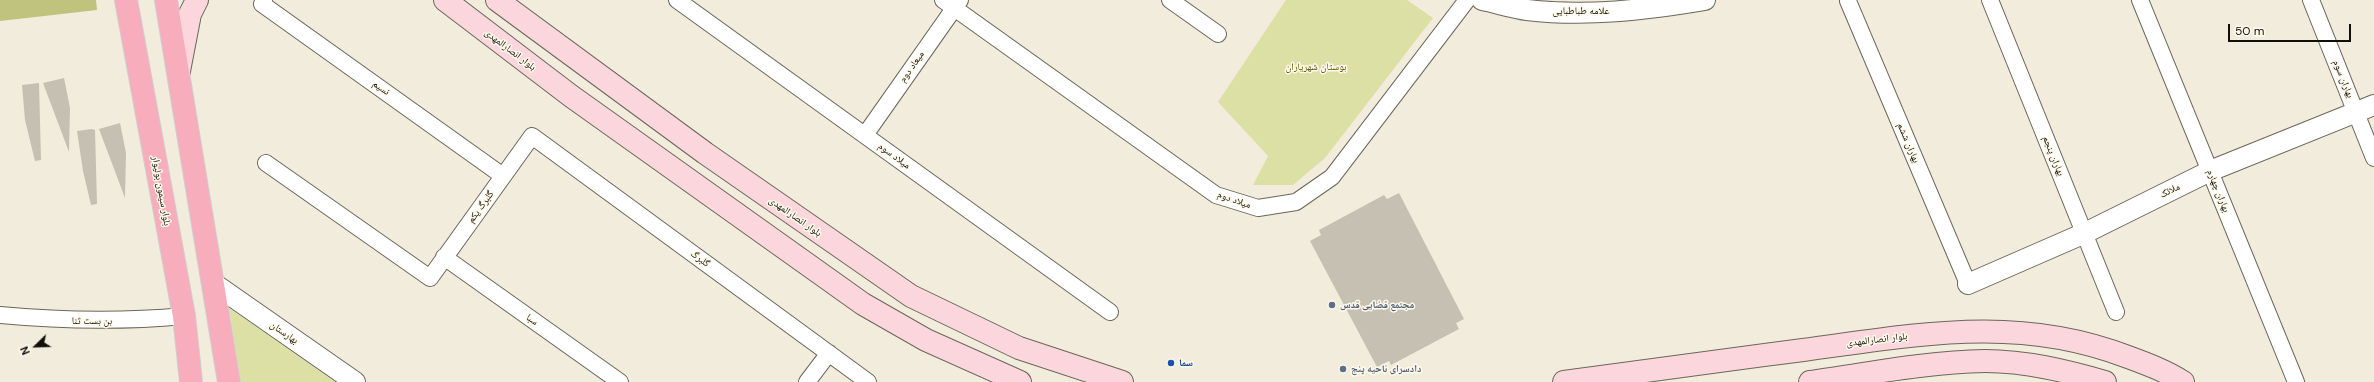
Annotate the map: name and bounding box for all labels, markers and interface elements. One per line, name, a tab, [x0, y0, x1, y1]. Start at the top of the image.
street label: علامه طباطبایی	[1552, 5, 1610, 17]
scale bar	[2230, 16, 2353, 42]
text: 50 m	[2235, 23, 2264, 39]
street label: بلوار انصارالمهدی	[482, 27, 538, 73]
street label: میعاد دوم	[897, 49, 927, 85]
street label: بهاران سوم	[2330, 58, 2356, 100]
park label: بوستان شهریاران	[1285, 61, 1347, 73]
street label: نسیم	[370, 78, 392, 98]
street label: بهاران ششم	[1894, 121, 1922, 165]
street label: بهاران پنجم	[2040, 134, 2066, 178]
street label: میلاد سوم	[875, 140, 913, 172]
street label: بلوار سیمون بولیوار	[149, 155, 173, 227]
street label: بهاران چهارم	[2204, 168, 2232, 214]
street label: ملائک	[2158, 181, 2182, 201]
street label: گلبرگ یکم	[465, 189, 497, 225]
street label: میلاد دوم	[1216, 189, 1252, 211]
street label: بلوار انصارالمهدی	[766, 194, 824, 240]
street label: گلبرگ	[688, 248, 712, 270]
place label: مجتمع قضایی قدس	[1340, 299, 1414, 311]
marker: مجتمع قضایی قدس	[1327, 300, 1337, 310]
street label: سبا	[524, 312, 540, 328]
street label: بن بست ثنا	[72, 315, 112, 327]
street label: بهارستان	[268, 319, 300, 347]
north arrow	[16, 326, 56, 366]
street label: بلوار انصارالمهدی	[1846, 330, 1908, 350]
text: N	[17, 344, 33, 357]
place label: سما	[1179, 357, 1193, 369]
marker: سما	[1166, 358, 1176, 368]
place label: دادسرای ناحیه پنج	[1351, 363, 1421, 375]
marker: دادسرای ناحیه پنج	[1338, 364, 1348, 374]

